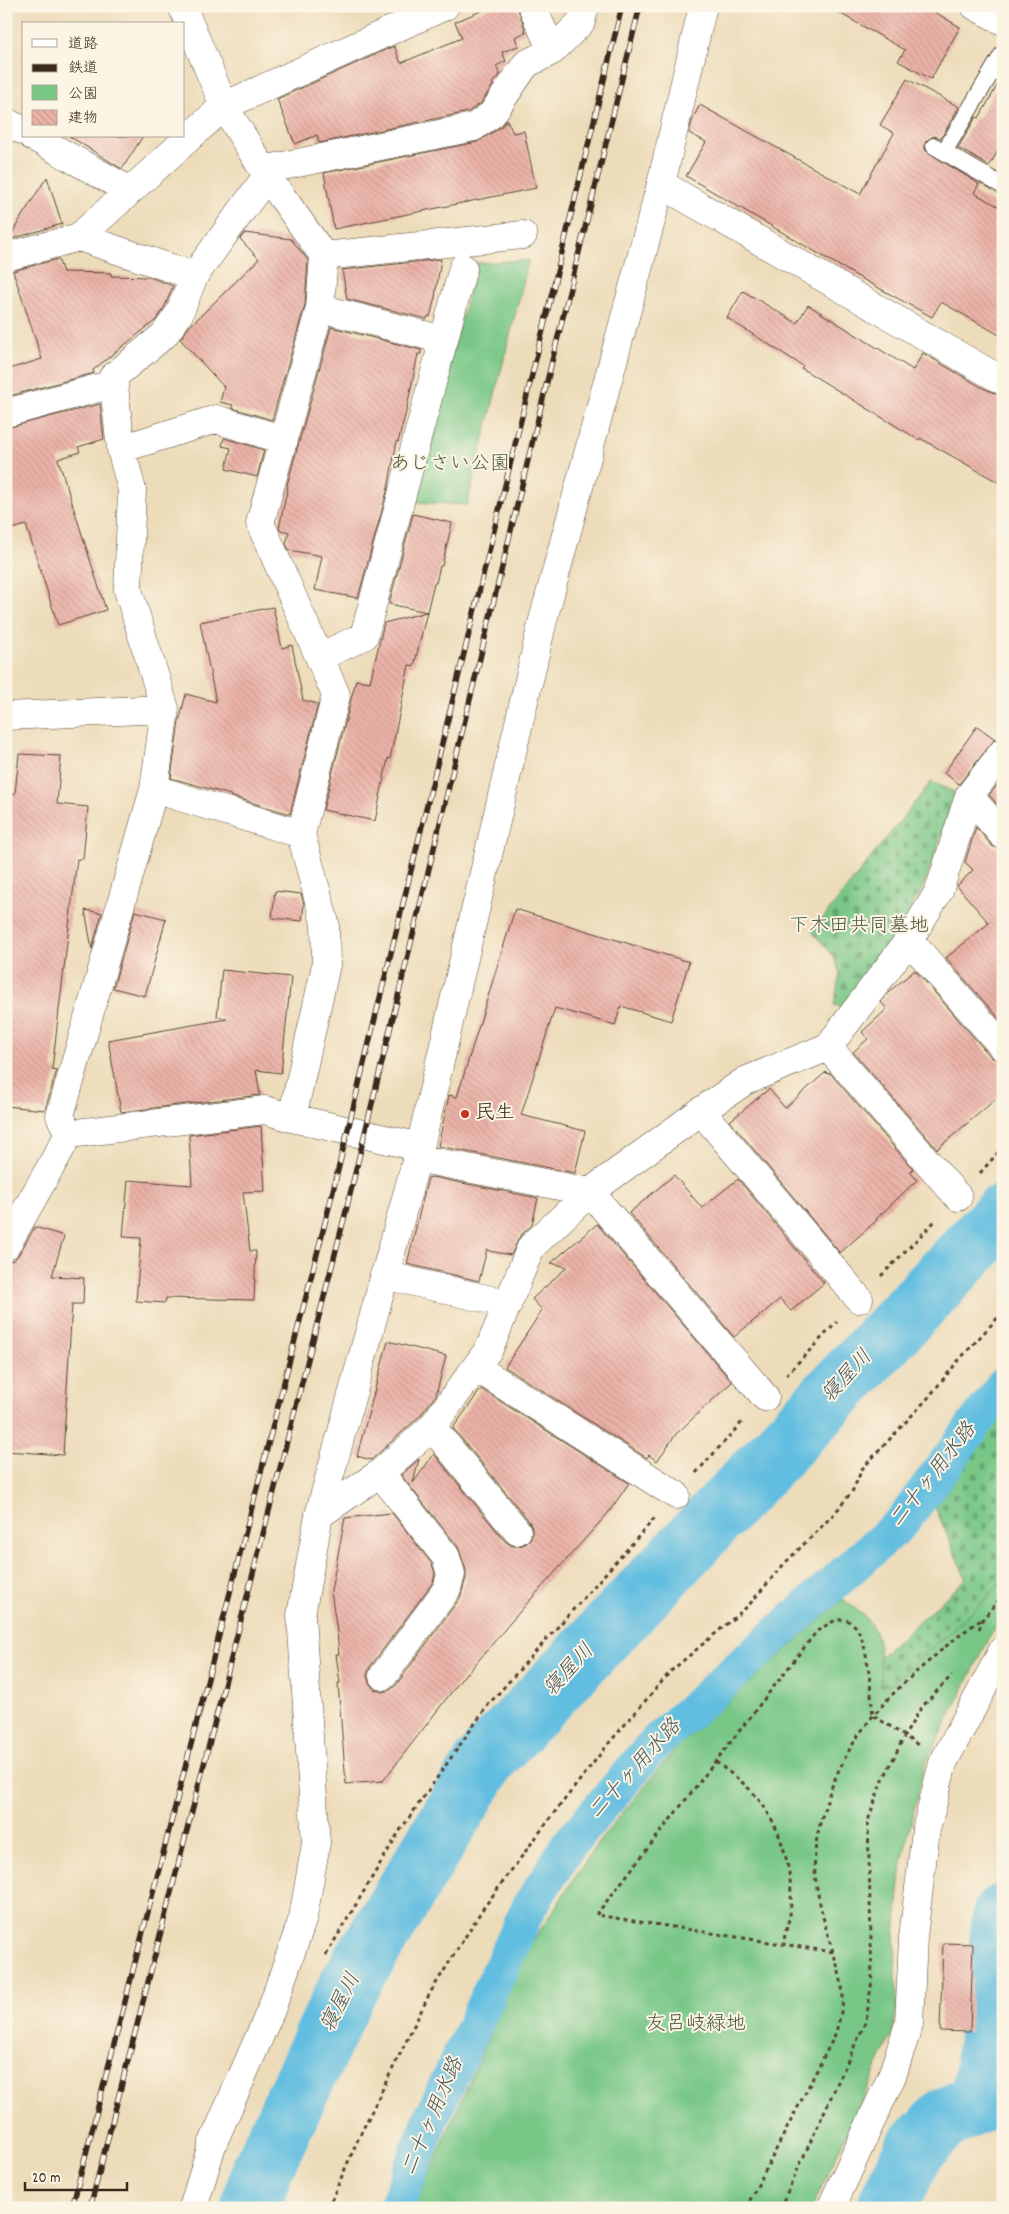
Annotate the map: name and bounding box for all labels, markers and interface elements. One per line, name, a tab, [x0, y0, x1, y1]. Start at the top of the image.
legend	[22, 22, 185, 138]
text: 道路	[68, 34, 98, 56]
text: 鉄道	[68, 58, 98, 80]
text: 公園	[68, 84, 98, 106]
text: 建物	[68, 108, 98, 130]
park label: あじさい公園	[390, 451, 510, 479]
park label: 下木田共同墓地	[789, 913, 929, 941]
place label: 民生	[475, 1100, 515, 1128]
marker: 民生	[459, 1108, 471, 1120]
water label: 寝屋川	[816, 1344, 880, 1410]
water label: 二十ヶ用水路	[883, 1416, 985, 1535]
water label: 寝屋川	[538, 1638, 602, 1704]
water label: 二十ヶ用水路	[583, 1712, 690, 1827]
water label: 寝屋川	[314, 1968, 370, 2038]
park label: 友呂岐緑地	[646, 2011, 746, 2039]
water label: 二十ヶ用水路	[396, 2052, 473, 2181]
scale bar	[25, 2159, 128, 2191]
text: 20 m	[32, 2168, 60, 2190]

